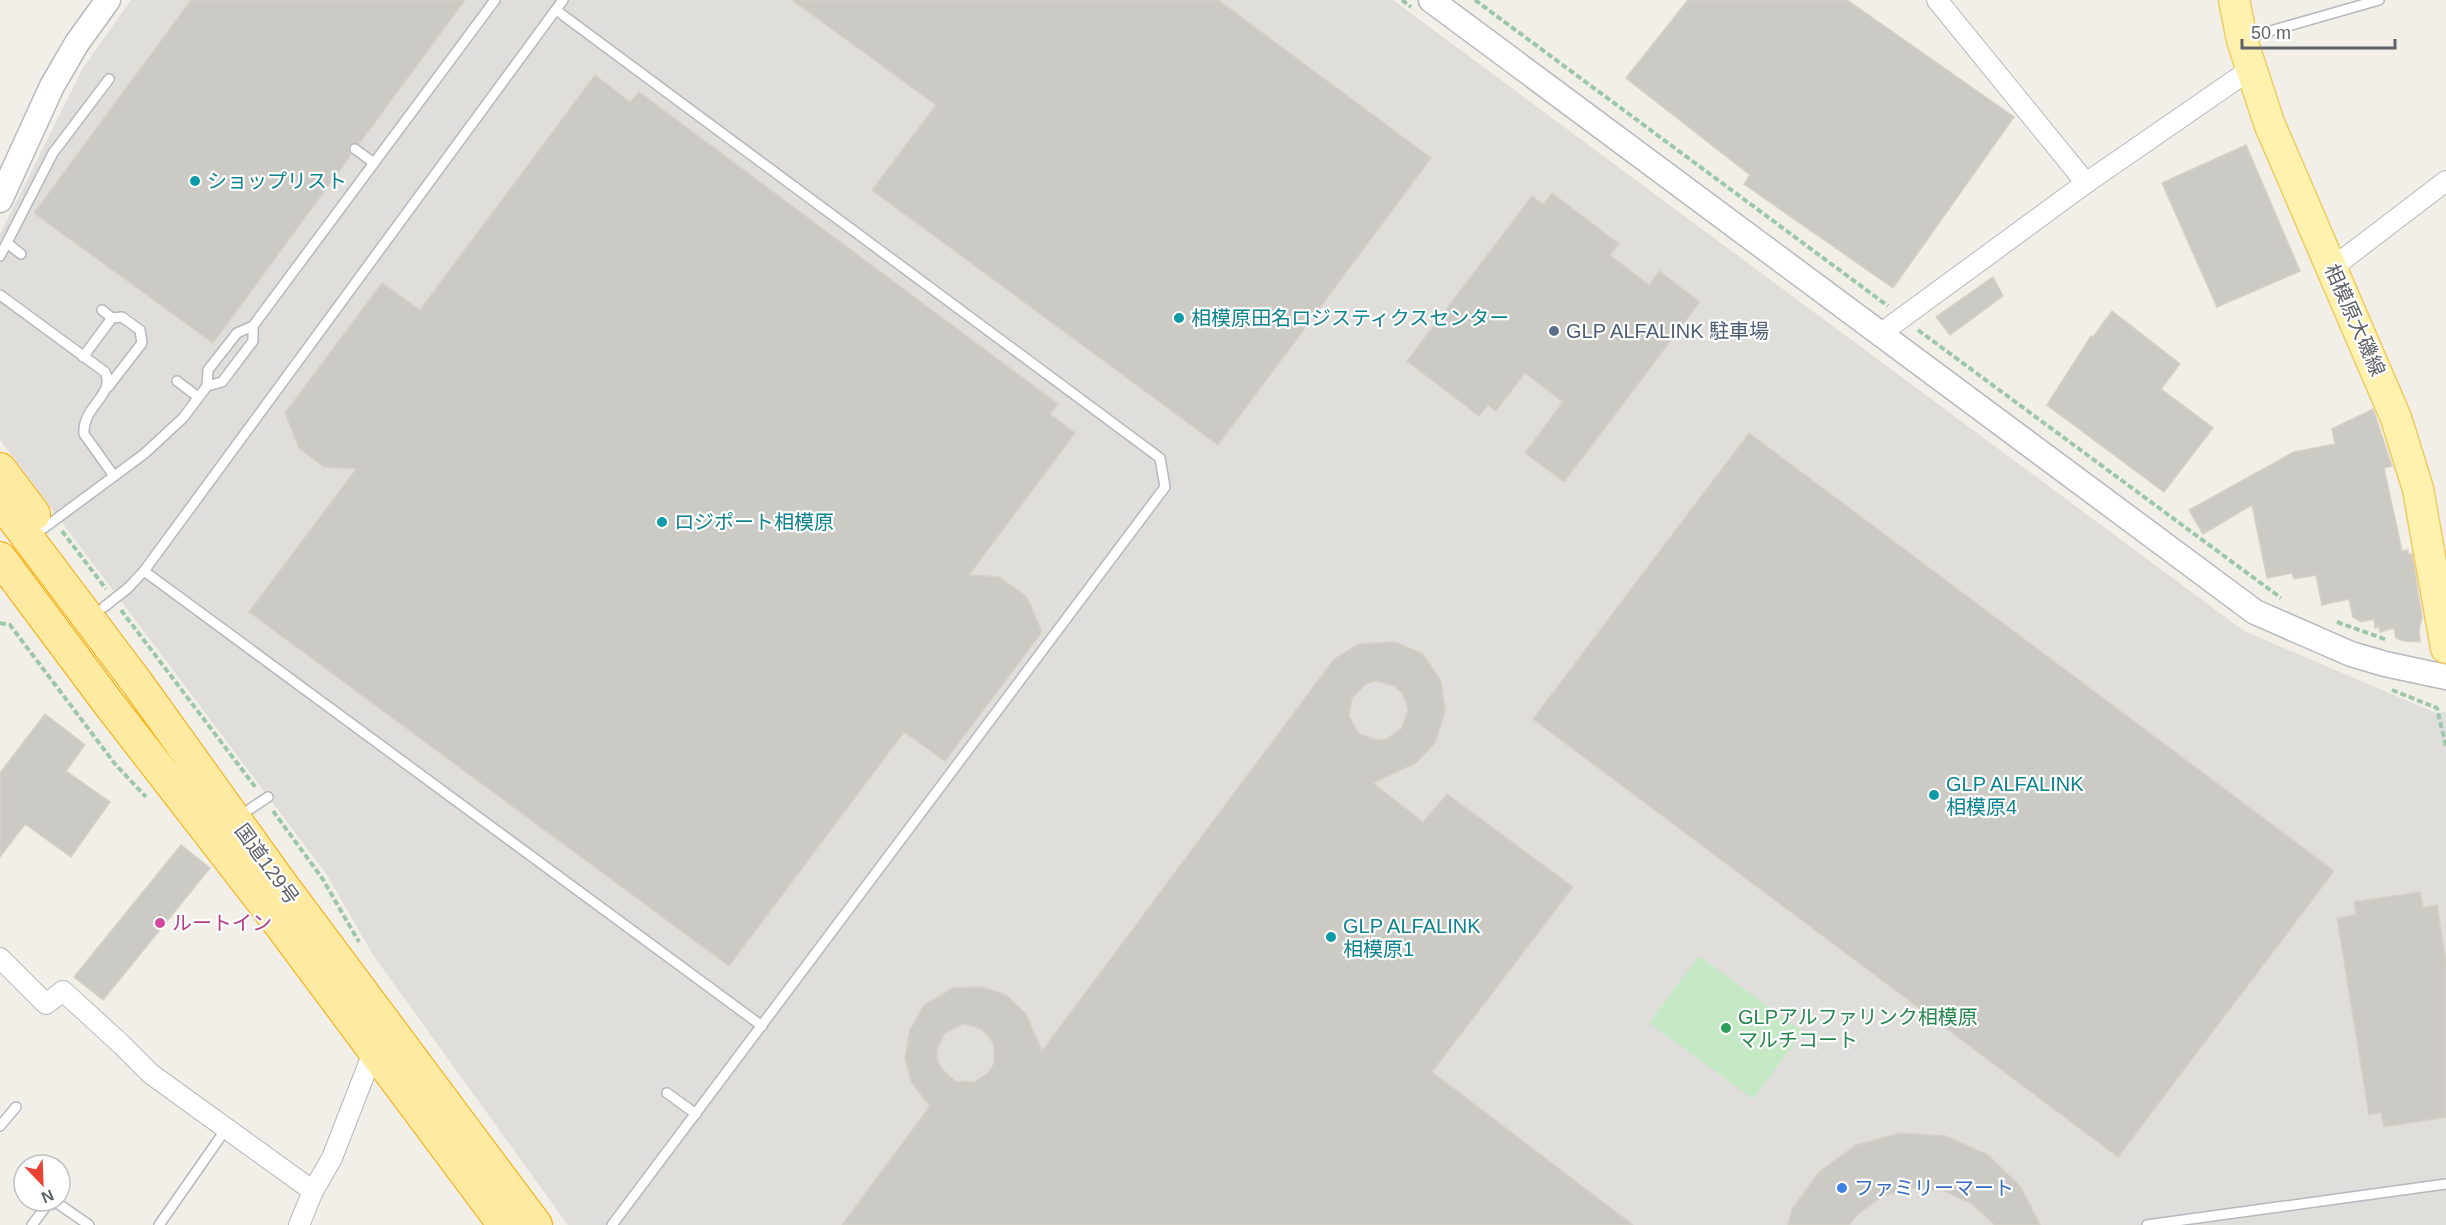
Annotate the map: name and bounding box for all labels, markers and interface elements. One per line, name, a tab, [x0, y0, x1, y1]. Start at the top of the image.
scale bar	[2242, 12, 2395, 50]
text: 50 m	[2251, 23, 2291, 43]
place label: ショップリスト	[207, 170, 347, 192]
marker: ショップリスト	[188, 174, 202, 188]
street label: 相模原大磯線	[2321, 261, 2389, 379]
place label: 相模原田名ロジスティクスセンター	[1191, 307, 1509, 329]
marker: 相模原田名ロジスティクスセンター	[1172, 311, 1186, 325]
place label: GLP ALFALINK 駐車場	[1566, 320, 1769, 342]
marker: GLP ALFALINK 駐車場	[1547, 324, 1561, 338]
place label: ロジポート相模原	[674, 511, 834, 533]
marker: ロジポート相模原	[655, 515, 669, 529]
place label: GLP ALFALINK 相模原4	[1946, 773, 2084, 818]
marker: GLP ALFALINK 相模原4	[1927, 788, 1941, 802]
street label: 国道129号	[231, 820, 303, 908]
place label: ルートイン	[172, 912, 272, 934]
place label: GLP ALFALINK 相模原1	[1343, 915, 1481, 960]
marker: ルートイン	[153, 916, 167, 930]
marker: GLP ALFALINK 相模原1	[1324, 930, 1338, 944]
place label: GLPアルファリンク相模原 マルチコート	[1738, 1006, 1978, 1051]
marker: GLPアルファリンク相模原 マルチコート	[1719, 1021, 1733, 1035]
north arrow	[12, 1153, 72, 1213]
place label: ファミリーマート	[1854, 1177, 2014, 1199]
marker: ファミリーマート	[1835, 1181, 1849, 1195]
text: N	[39, 1186, 56, 1206]

